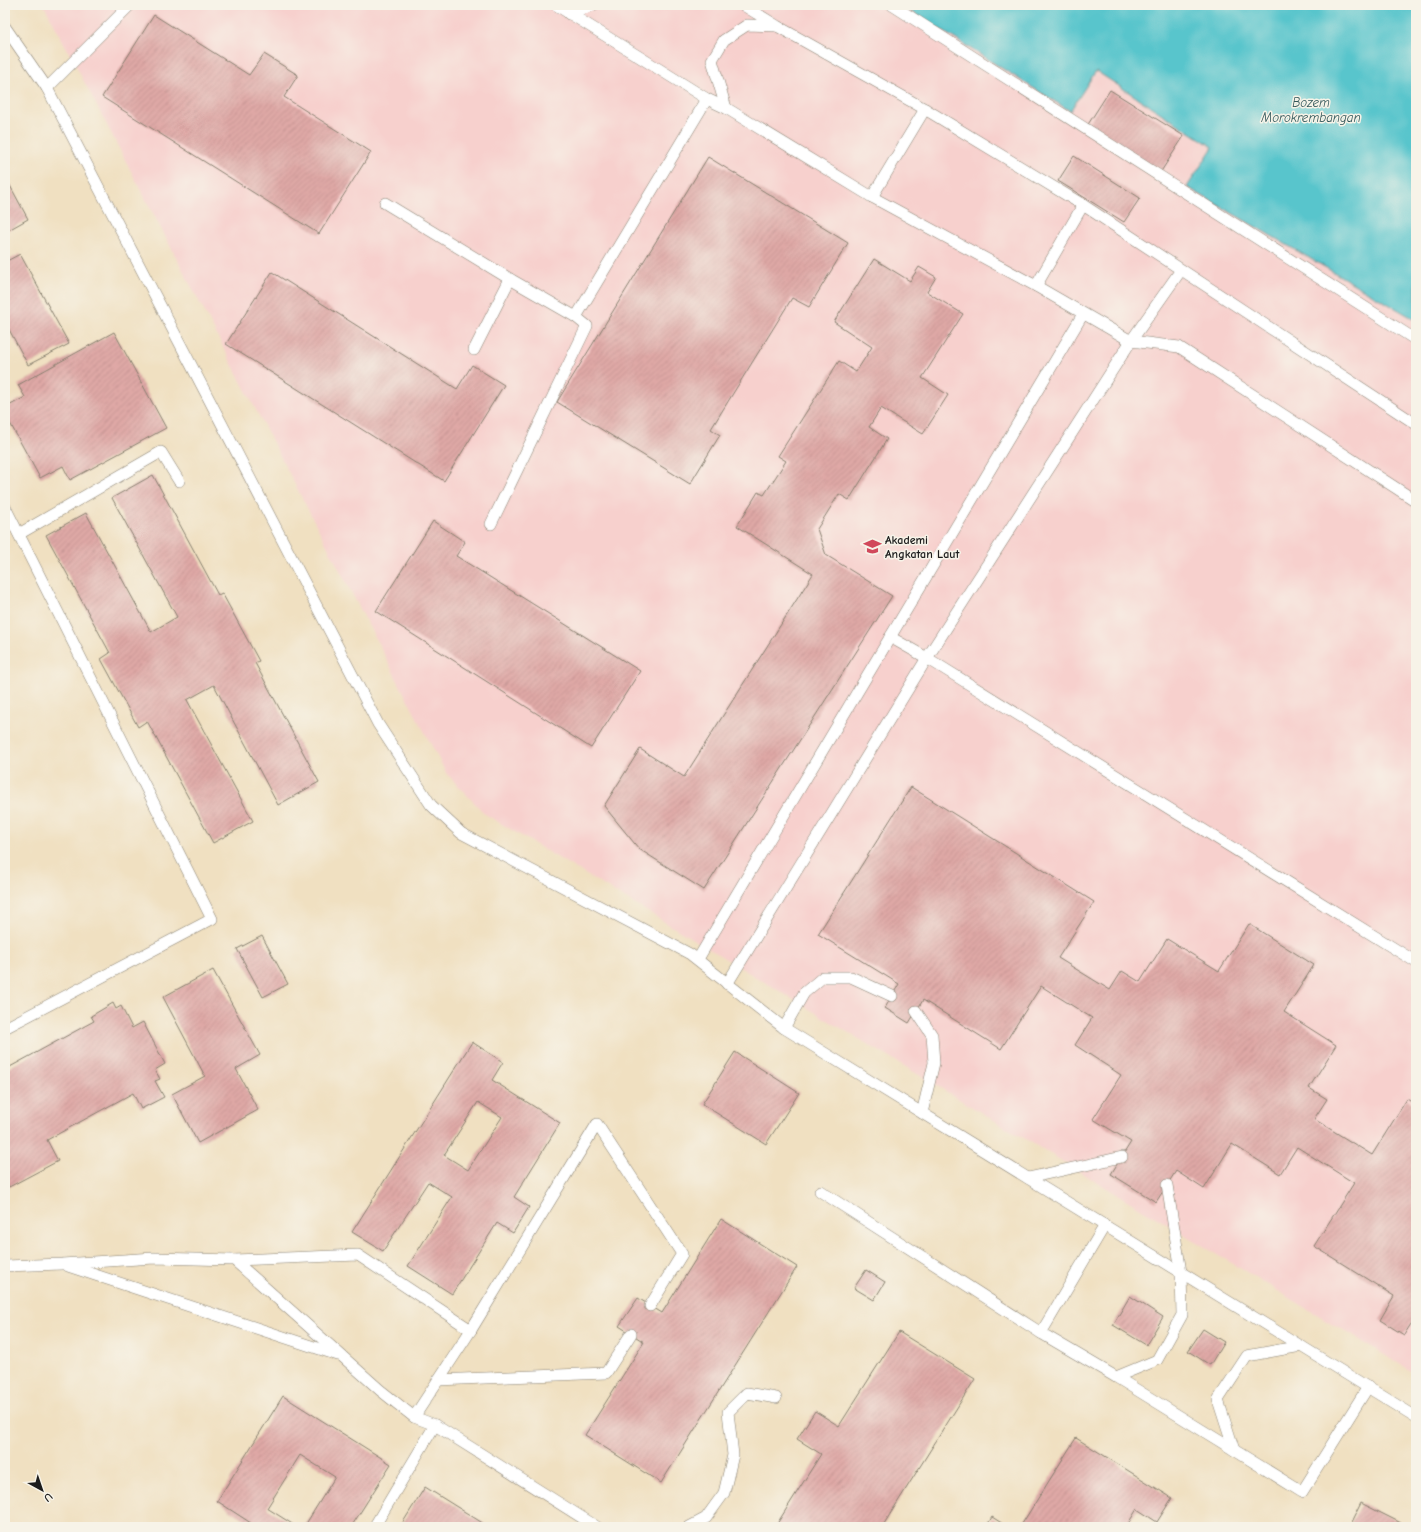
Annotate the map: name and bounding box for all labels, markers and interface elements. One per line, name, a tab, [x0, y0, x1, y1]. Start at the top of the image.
water label: Bozem Morokrembangan	[1260, 95, 1361, 125]
place label: Akademi Angkatan Laut	[885, 533, 960, 561]
school or university icon: Akademi Angkatan Laut	[862, 537, 882, 557]
north arrow	[22, 1470, 62, 1510]
text: U	[41, 1490, 55, 1505]

